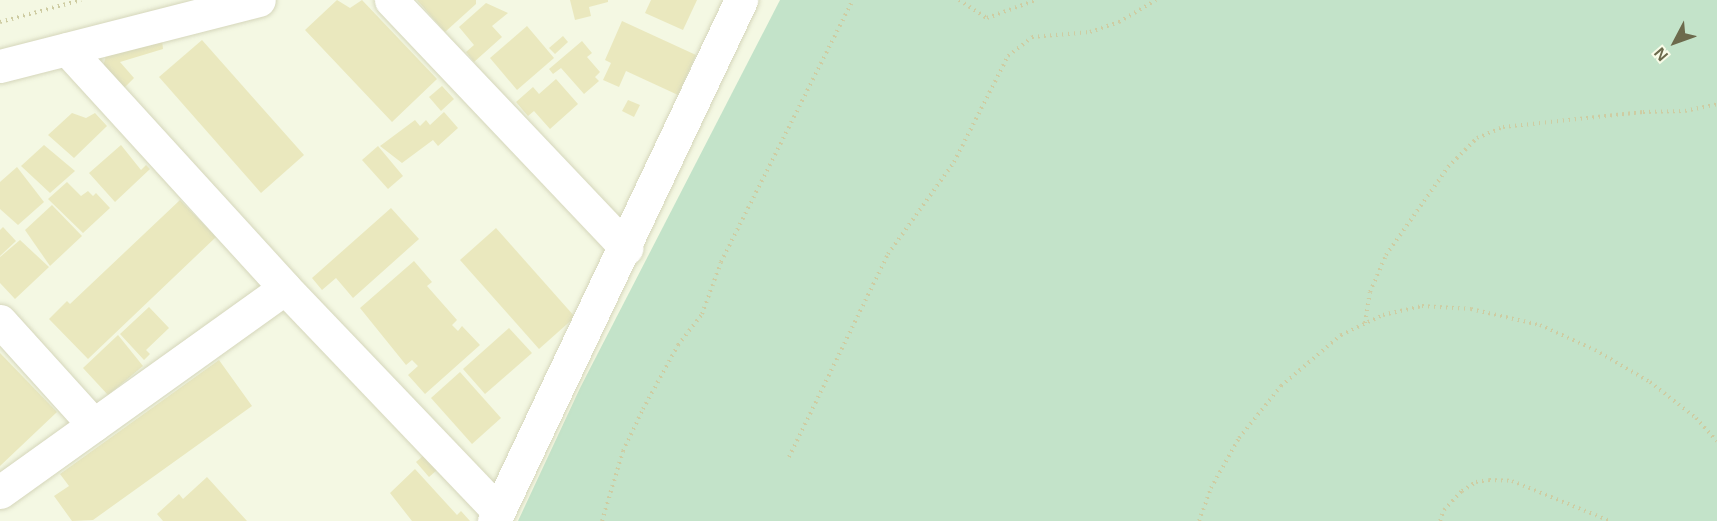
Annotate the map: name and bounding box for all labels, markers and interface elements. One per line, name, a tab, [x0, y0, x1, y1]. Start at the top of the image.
north arrow	[1645, 12, 1705, 72]
text: N	[1651, 44, 1671, 64]

